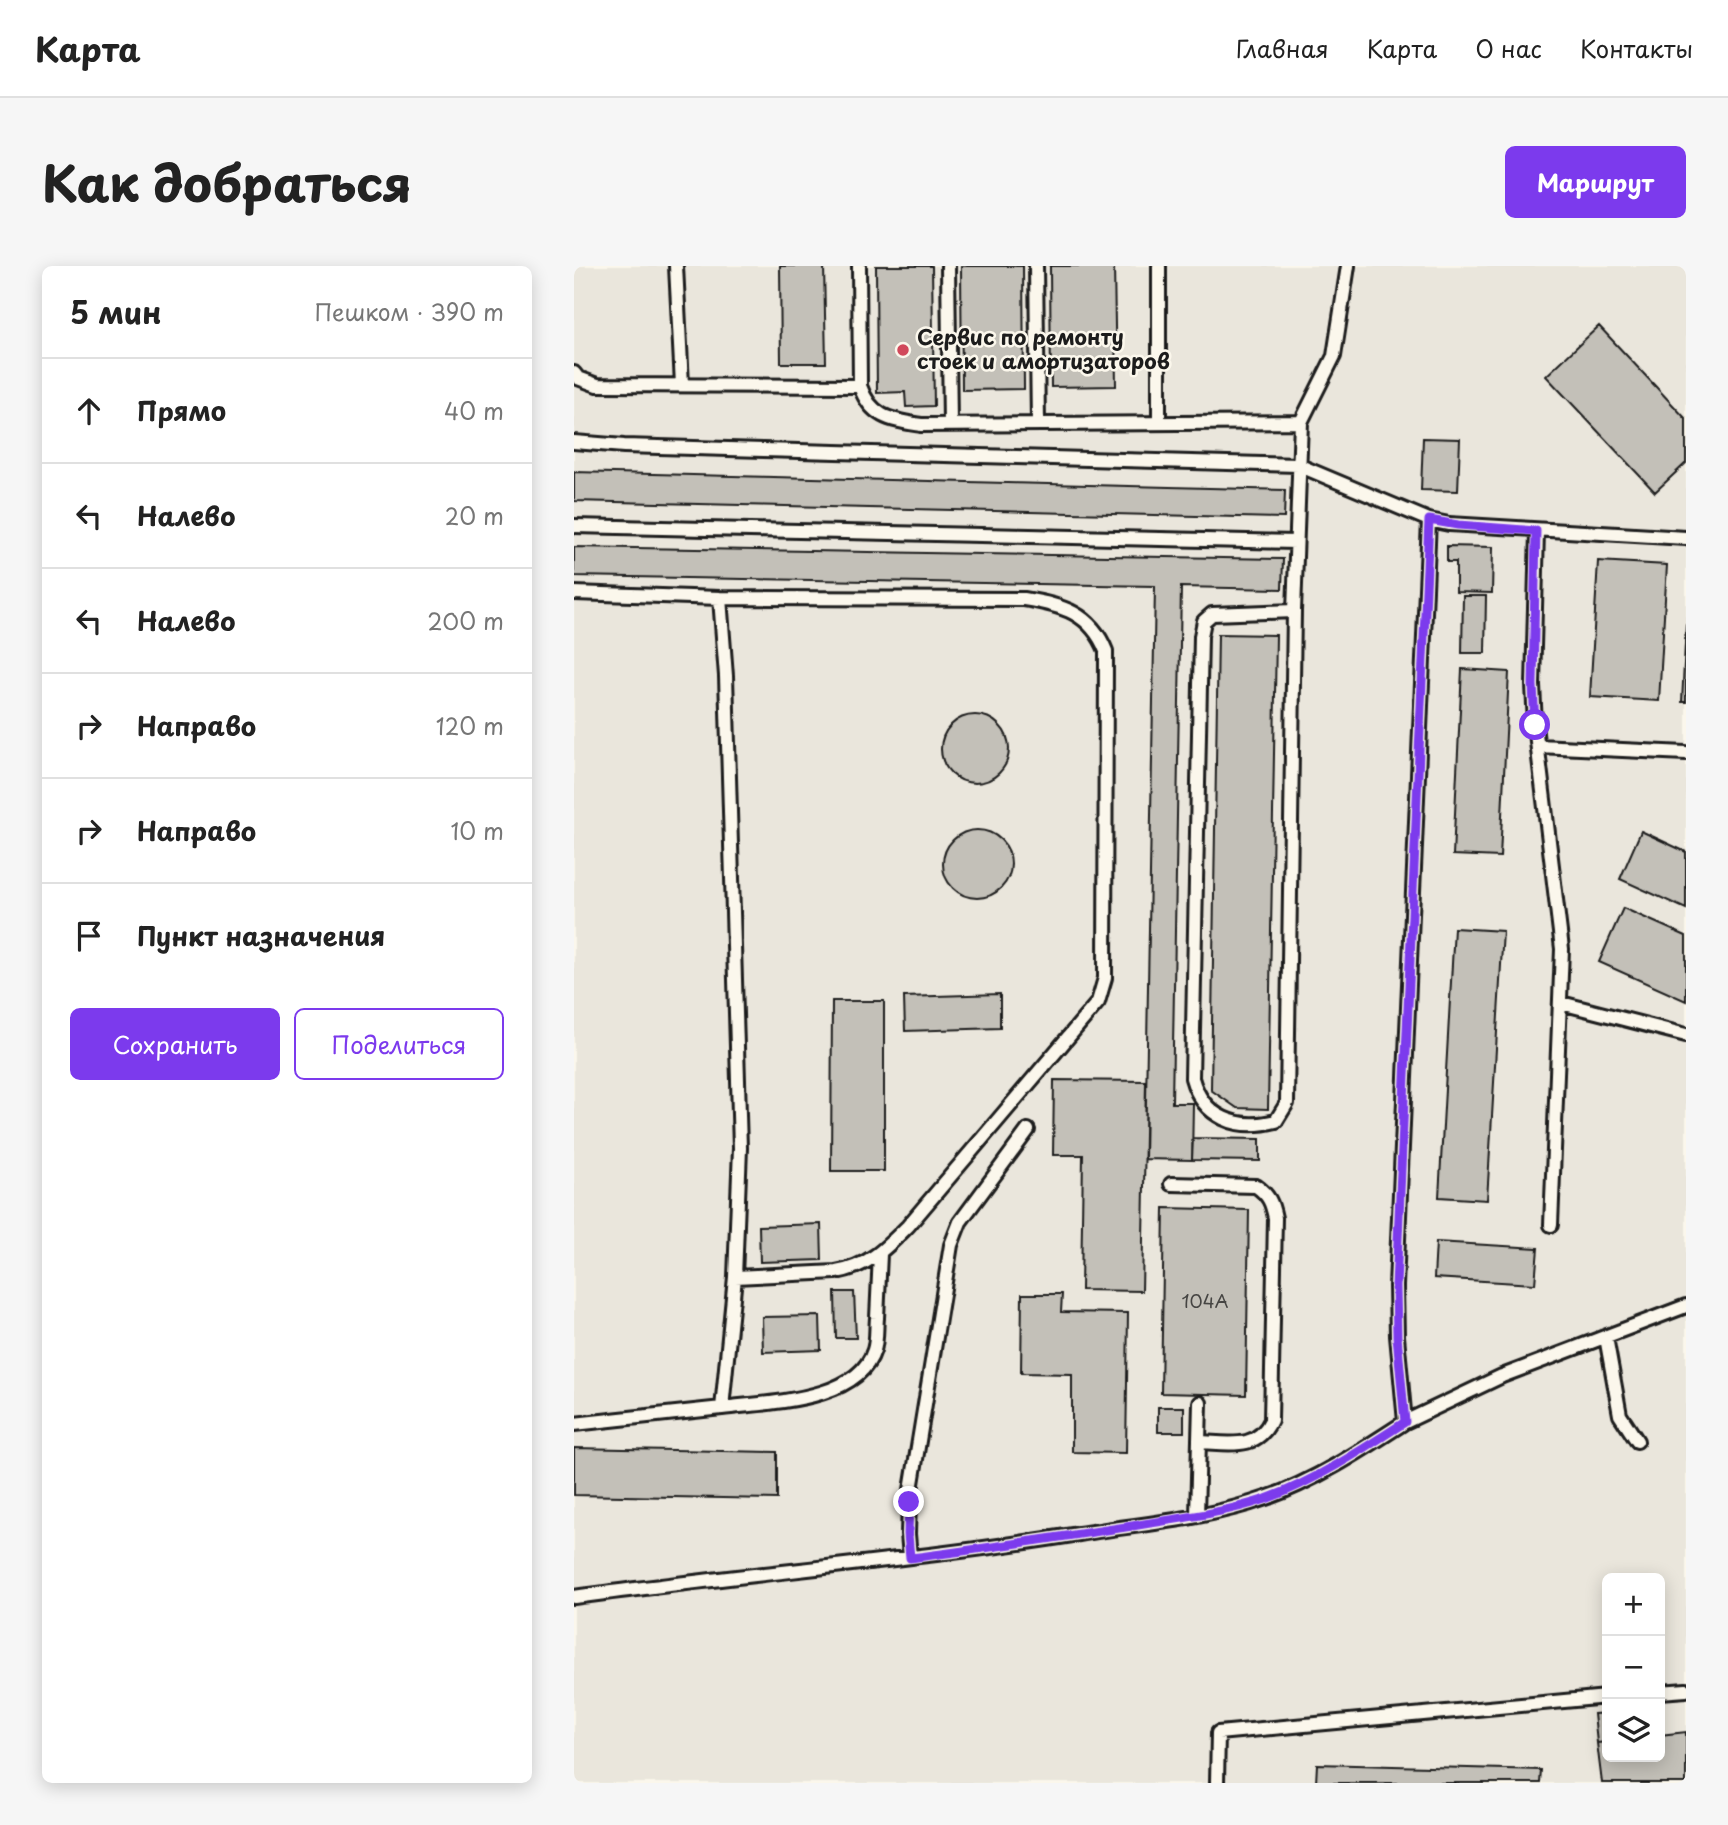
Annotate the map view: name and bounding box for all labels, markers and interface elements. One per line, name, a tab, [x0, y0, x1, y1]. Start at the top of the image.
text: Карта	[35, 23, 141, 73]
text: Главная	[1236, 30, 1329, 66]
text: Карта	[1367, 30, 1437, 66]
text: О нас	[1475, 30, 1542, 66]
text: Контакты	[1580, 30, 1693, 66]
text: Как добраться	[42, 145, 412, 219]
button: Маршрут	[1505, 146, 1686, 218]
text: 5 мин	[70, 289, 162, 334]
text: Пешком · 390 m	[314, 294, 504, 329]
place label: Сервис по ремонту стоек и амортизаторов	[917, 320, 1170, 376]
marker: Сервис по ремонту стоек и амортизаторов	[895, 342, 911, 358]
text: Прямо	[137, 391, 226, 430]
icon: ahead	[70, 392, 108, 430]
text: 40 m	[444, 393, 504, 428]
text: Налево	[137, 496, 235, 535]
icon: left	[70, 497, 108, 535]
text: 20 m	[445, 498, 504, 533]
text: Налево	[137, 601, 235, 640]
icon: left	[70, 602, 108, 640]
text: 200 m	[427, 603, 504, 638]
text: Направо	[137, 706, 256, 745]
icon: right	[70, 707, 108, 745]
text: 120 m	[436, 708, 504, 743]
route start	[1519, 709, 1550, 740]
text: Направо	[137, 811, 256, 850]
icon: right	[70, 812, 108, 850]
text: 10 m	[450, 813, 504, 848]
text: Пункт назначения	[137, 916, 385, 955]
icon: arrive	[70, 917, 108, 955]
button: Сохранить	[70, 1008, 280, 1080]
button: Поделиться	[294, 1008, 504, 1080]
house number: 104А	[1182, 1287, 1229, 1314]
route end	[893, 1486, 924, 1517]
map controls	[1602, 1573, 1665, 1762]
button: +	[1602, 1573, 1665, 1636]
button: −	[1602, 1636, 1665, 1699]
button: layers	[1602, 1699, 1665, 1762]

